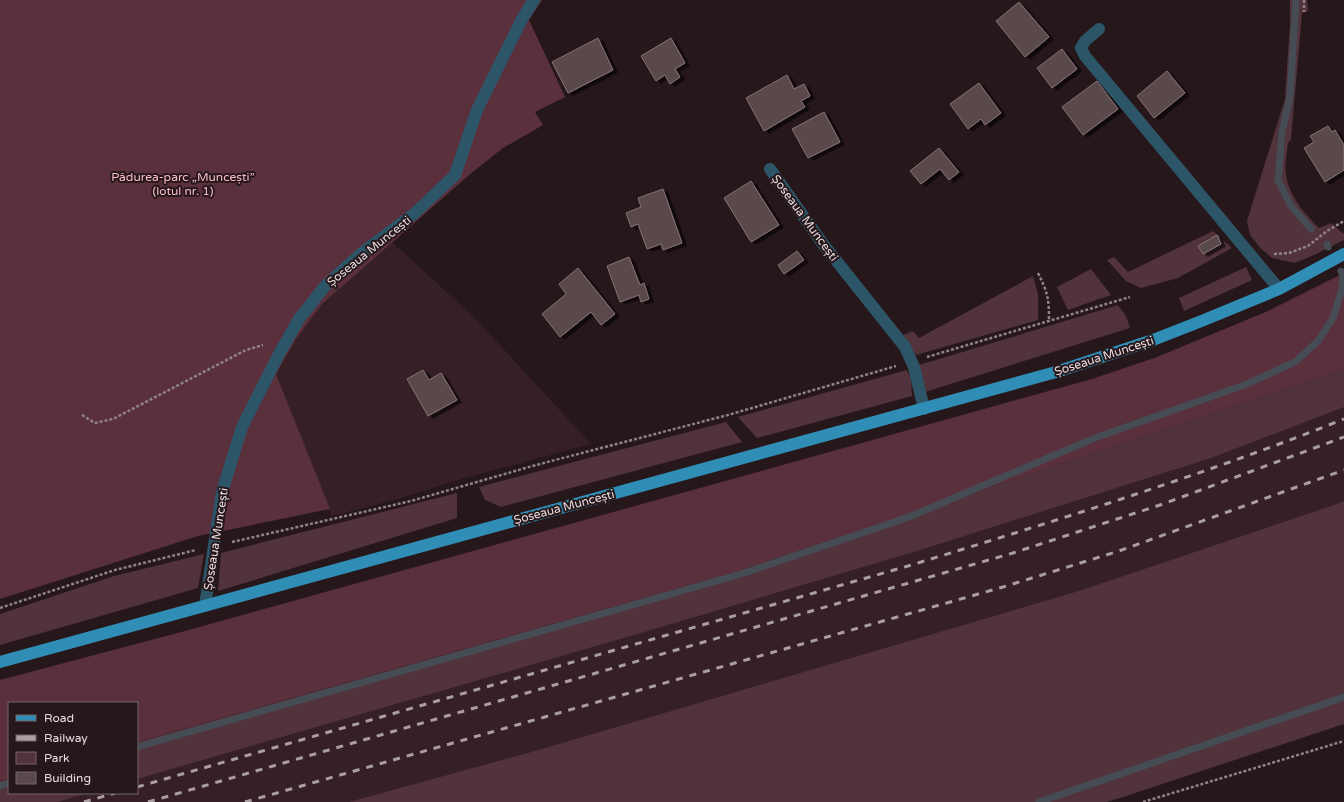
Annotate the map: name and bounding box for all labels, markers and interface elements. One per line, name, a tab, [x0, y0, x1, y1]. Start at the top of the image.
park label: Pădurea-parc „Muncești” (lotul nr. 1)	[111, 170, 255, 198]
street label: Șoseaua Muncești	[769, 172, 841, 264]
street label: Șoseaua Muncești	[324, 213, 414, 289]
street label: Șoseaua Muncești	[1053, 333, 1155, 379]
street label: Șoseaua Muncești	[201, 487, 231, 591]
street label: Șoseaua Muncești	[512, 487, 616, 527]
legend	[8, 702, 138, 794]
text: Road	[44, 711, 74, 725]
text: Railway	[44, 731, 88, 745]
text: Park	[44, 751, 70, 765]
text: Building	[44, 771, 91, 785]

